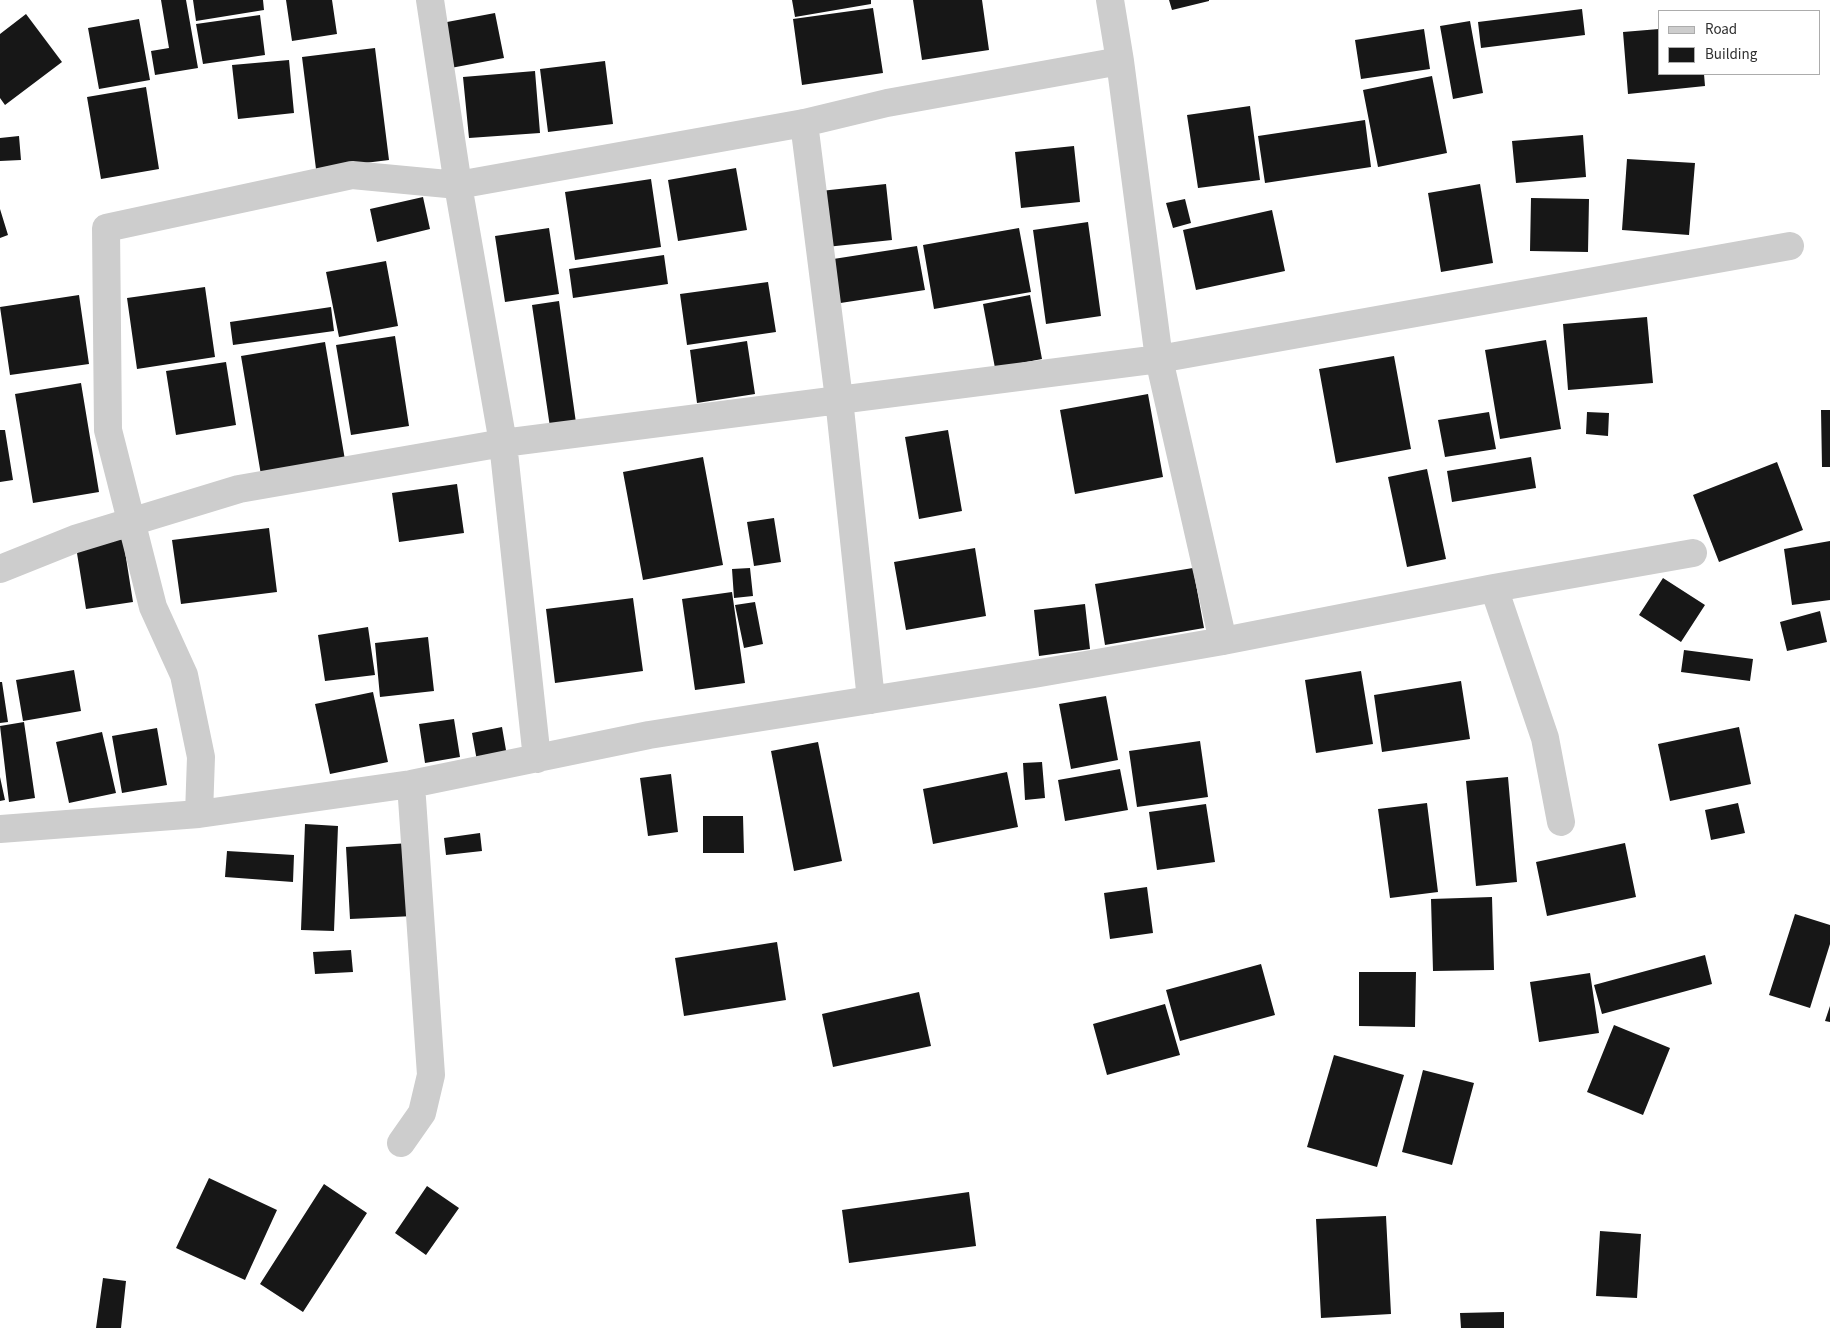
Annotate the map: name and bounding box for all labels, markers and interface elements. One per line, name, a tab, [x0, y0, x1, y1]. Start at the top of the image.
legend	[1658, 10, 1820, 75]
text: Road	[1705, 19, 1737, 40]
text: Building	[1705, 44, 1757, 65]

